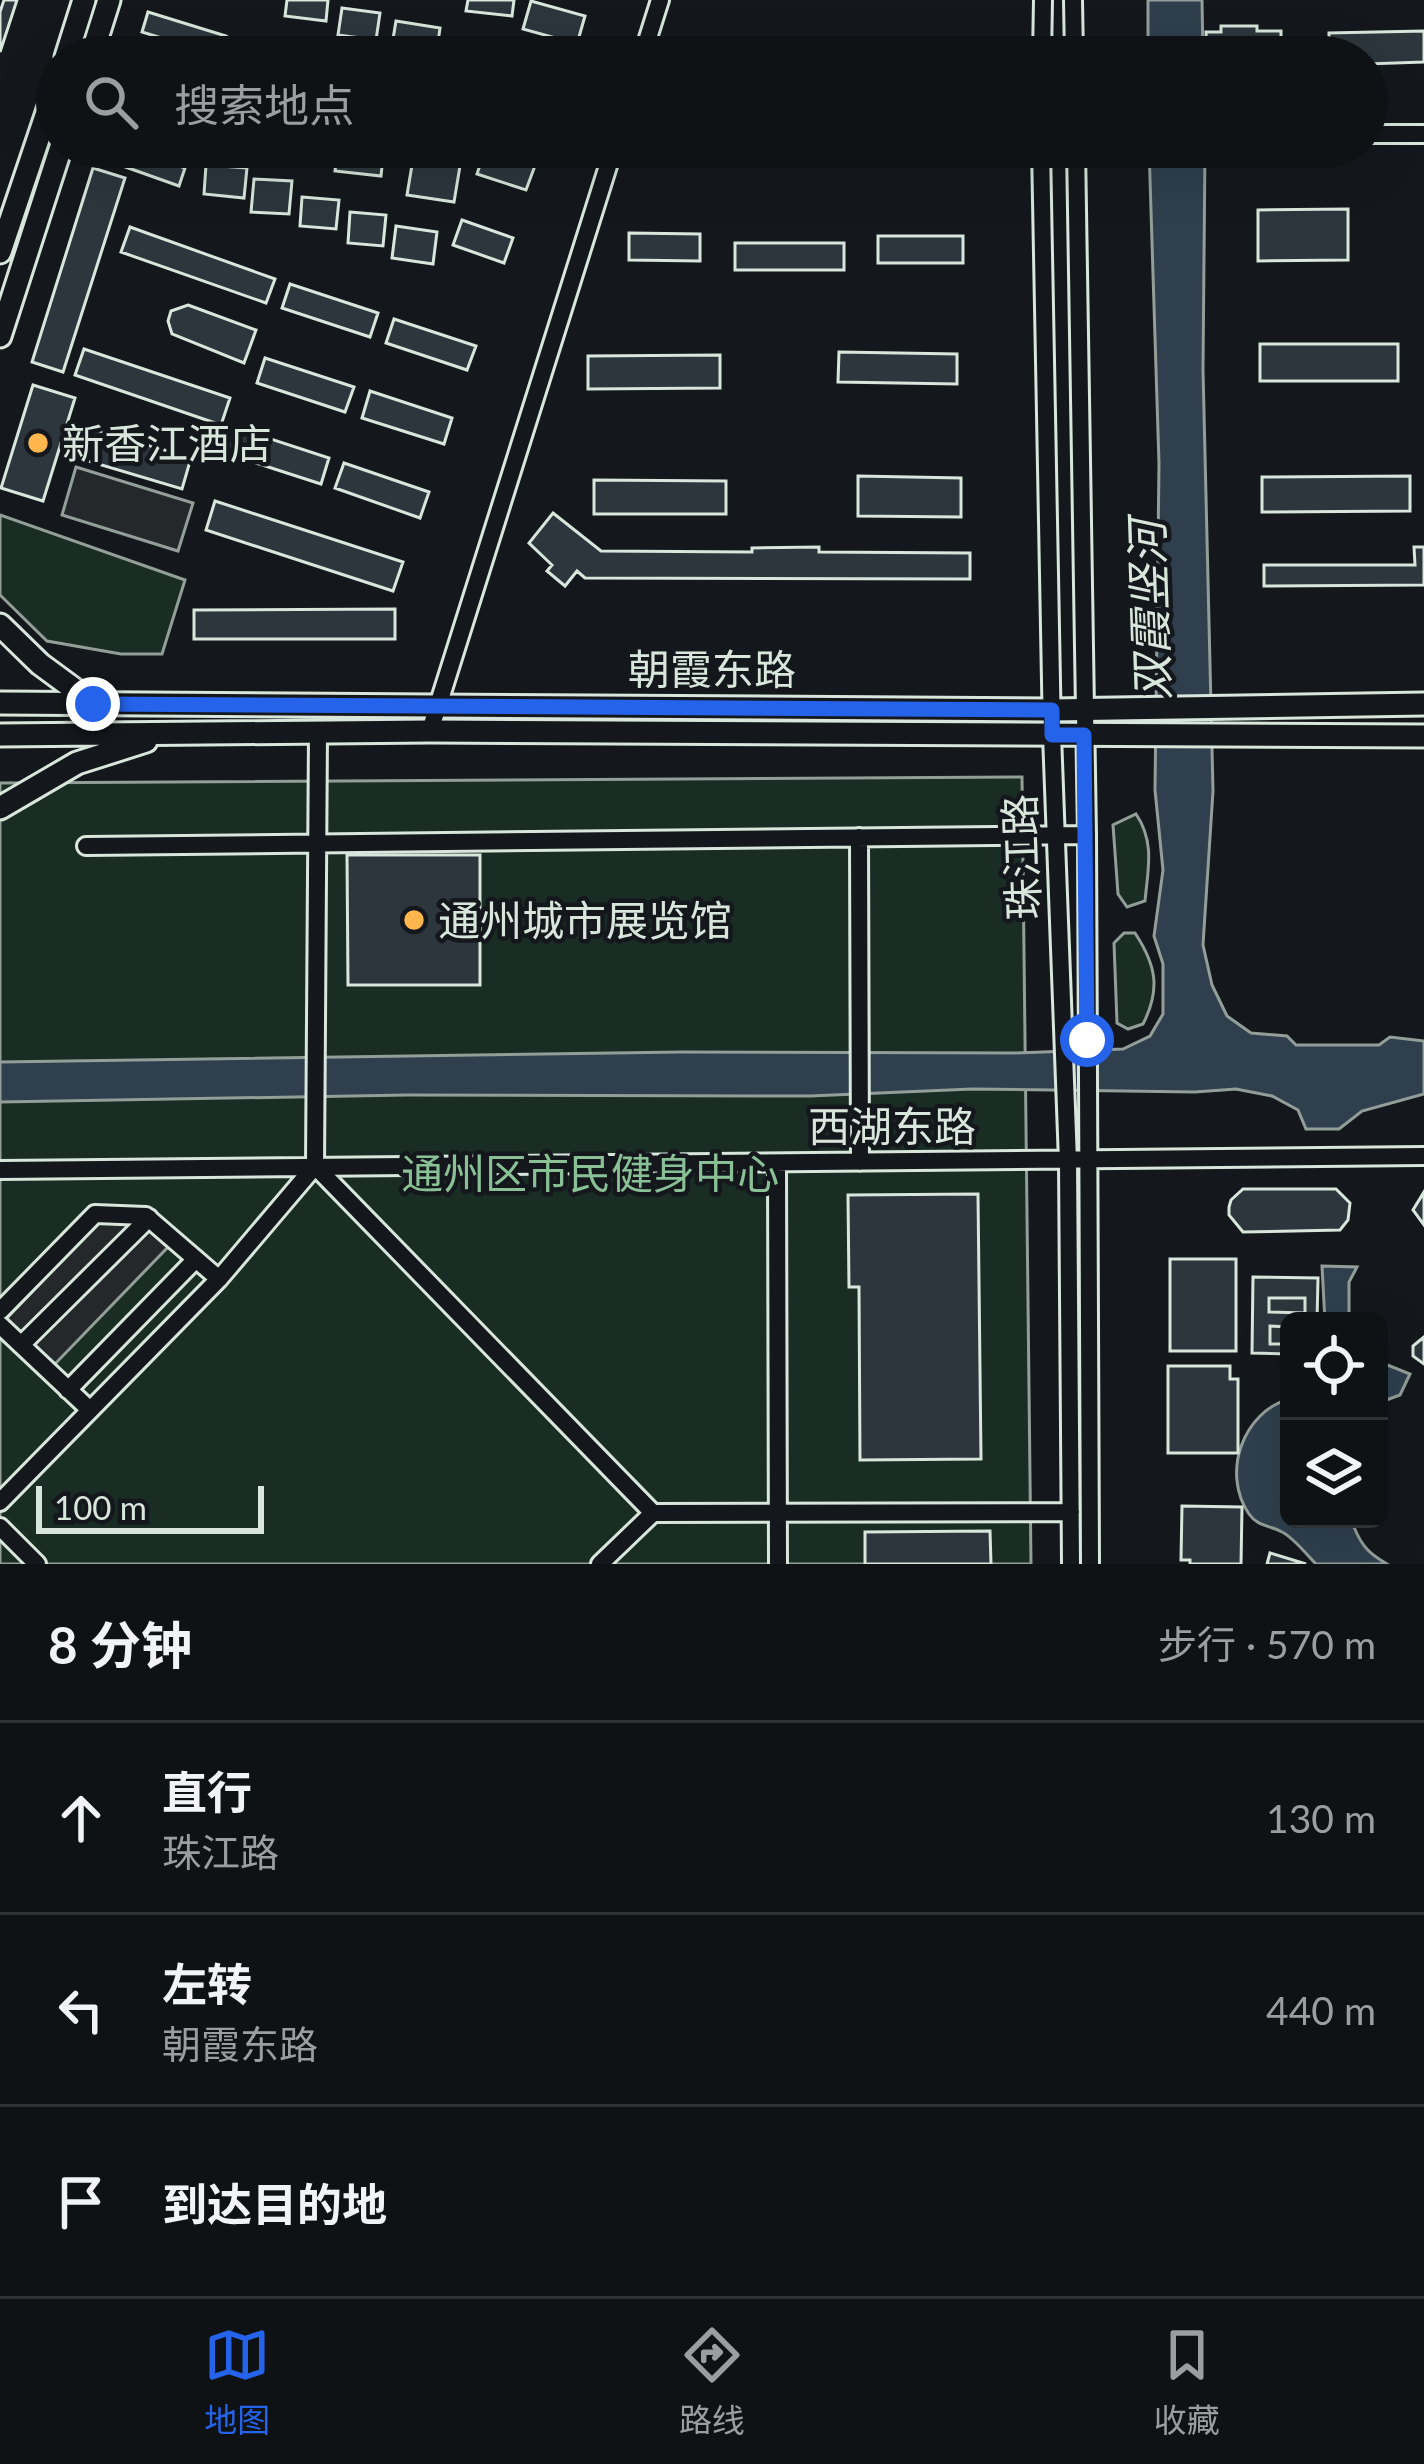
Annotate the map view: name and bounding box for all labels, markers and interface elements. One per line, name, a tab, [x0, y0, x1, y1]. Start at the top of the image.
search box	[36, 36, 1388, 168]
icon: search	[78, 69, 144, 135]
text: 搜索地点	[174, 78, 354, 132]
place label: 新香江酒店	[62, 418, 272, 468]
marker: 新香江酒店	[25, 430, 51, 456]
water label: 双霞竖河	[1119, 511, 1179, 701]
street label: 朝霞东路	[628, 644, 796, 694]
route end	[66, 677, 120, 731]
street label: 珠江路	[994, 793, 1048, 921]
place label: 通州城市展览馆	[438, 895, 732, 945]
marker: 通州城市展览馆	[401, 907, 427, 933]
route start	[1060, 1013, 1114, 1067]
street label: 西湖东路	[808, 1101, 976, 1151]
park label: 通州区市民健身中心	[401, 1148, 779, 1198]
map controls	[1280, 1312, 1388, 1528]
button: locate	[1280, 1312, 1388, 1420]
button: layers	[1280, 1420, 1388, 1528]
scale bar	[36, 1480, 264, 1533]
text: 100 m	[54, 1487, 147, 1527]
text: 8 分钟	[48, 1614, 192, 1675]
text: 步行 · 570 m	[1158, 1621, 1376, 1667]
text: 直行	[162, 1765, 252, 1819]
icon: ahead	[48, 1785, 114, 1851]
text: 130 m	[1266, 1795, 1376, 1841]
text: 珠江路	[162, 1829, 279, 1875]
text: 左转	[162, 1957, 252, 2011]
icon: left	[48, 1977, 114, 2043]
text: 440 m	[1266, 1987, 1376, 2033]
text: 朝霞东路	[162, 2021, 318, 2067]
icon: arrive	[48, 2169, 114, 2235]
text: 到达目的地	[162, 2177, 387, 2231]
tab: 地图	[204, 2322, 270, 2442]
tab: 路线	[679, 2322, 745, 2442]
tab: 收藏	[1154, 2322, 1220, 2442]

